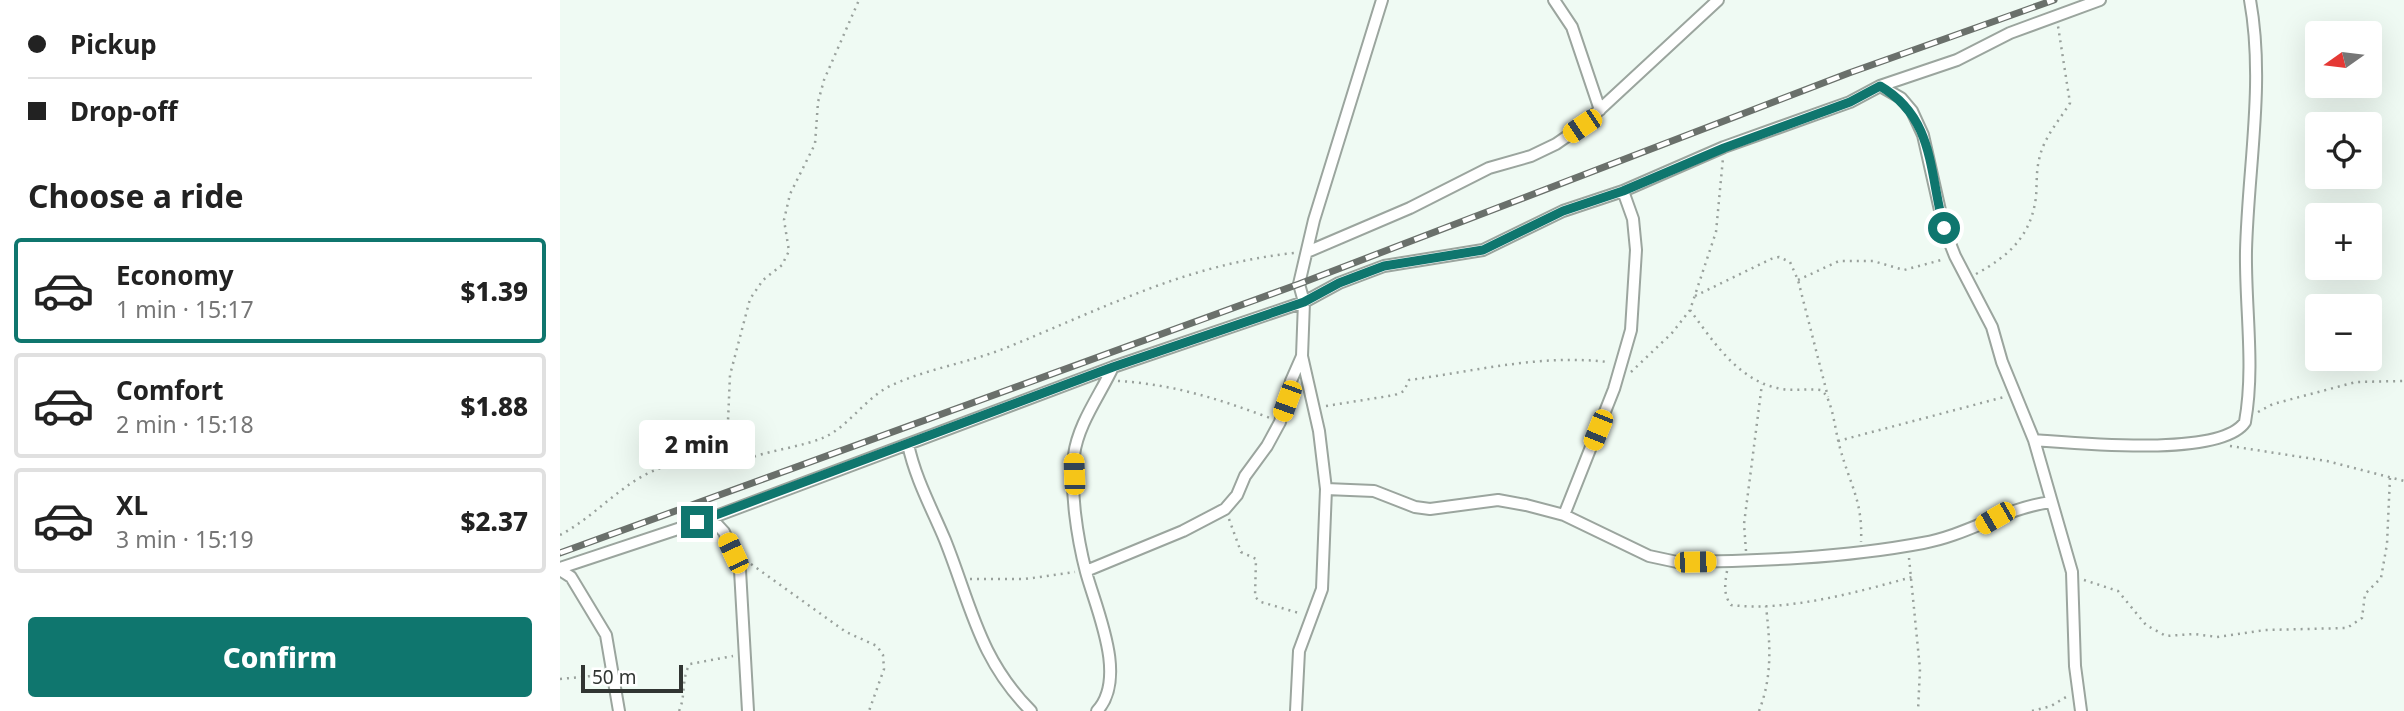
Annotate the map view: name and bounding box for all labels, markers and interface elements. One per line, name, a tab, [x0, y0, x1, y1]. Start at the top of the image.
north arrow	[2305, 21, 2382, 98]
map controls	[2305, 21, 2382, 371]
text: Pickup	[70, 26, 157, 62]
text: Drop-off	[70, 93, 177, 129]
car	[1559, 106, 1606, 146]
button: locate	[2305, 112, 2382, 189]
text: Choose a ride	[28, 174, 244, 217]
button: +	[2305, 203, 2382, 280]
route start	[1928, 212, 1960, 244]
text: Economy	[116, 257, 234, 293]
icon: car	[32, 259, 95, 322]
text: $1.39	[461, 273, 528, 309]
text: 1 min · 15:17	[116, 293, 254, 325]
button: −	[2305, 294, 2382, 371]
text: Comfort	[116, 372, 224, 408]
icon: car	[32, 374, 95, 437]
car	[1270, 378, 1305, 424]
text: $1.88	[461, 388, 528, 424]
car	[1581, 407, 1616, 453]
text: 2 min · 15:18	[116, 408, 254, 440]
callout: 2 min	[639, 420, 755, 470]
text: 2 min	[665, 428, 729, 460]
car	[1063, 453, 1086, 495]
text: XL	[116, 487, 148, 523]
icon: car	[32, 489, 95, 552]
car	[1972, 498, 2019, 538]
text: $2.37	[461, 503, 528, 539]
route end	[681, 506, 713, 538]
text: 3 min · 15:19	[116, 523, 254, 555]
car	[715, 530, 752, 576]
car	[1674, 551, 1717, 573]
button: Confirm	[28, 617, 532, 697]
scale bar	[581, 662, 682, 694]
text: 50 m	[592, 664, 636, 690]

